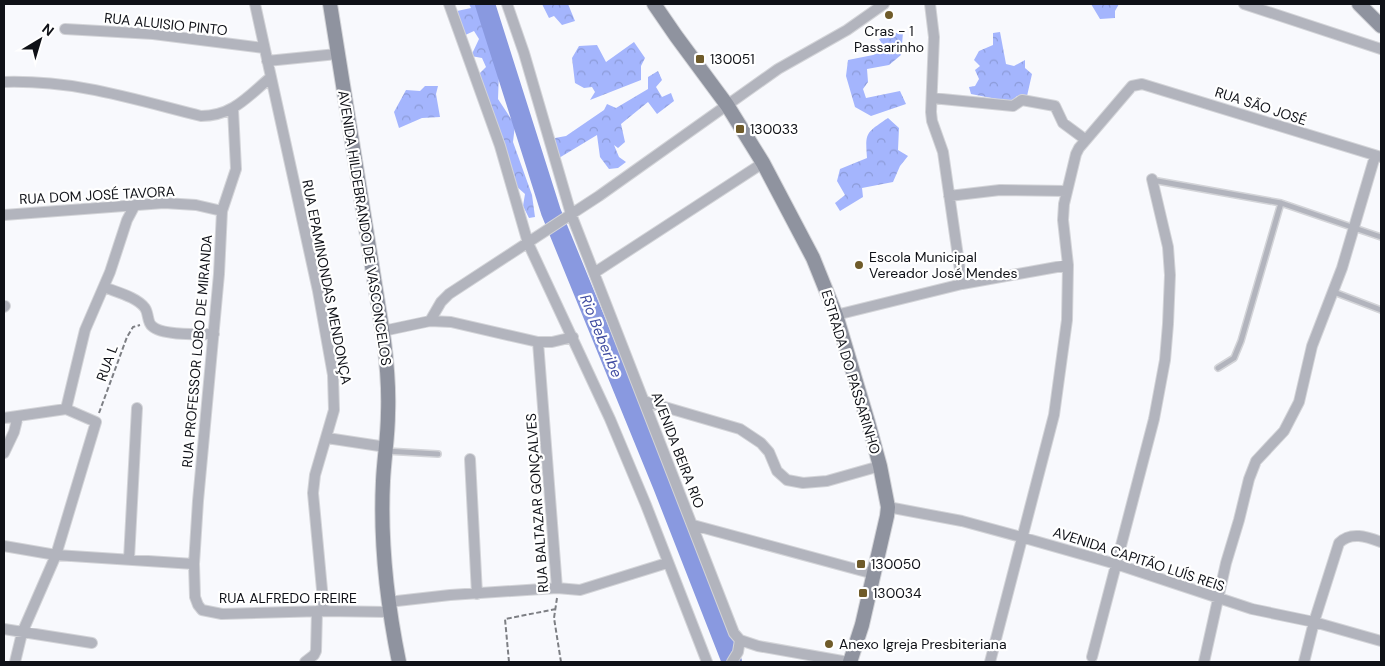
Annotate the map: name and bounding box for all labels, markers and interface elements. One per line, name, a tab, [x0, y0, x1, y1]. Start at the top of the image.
street label: RUA ALUISIO PINTO	[103, 9, 229, 39]
marker: Cras - 1 Passarinho	[883, 9, 895, 21]
north arrow	[15, 15, 65, 65]
text: N	[38, 20, 58, 40]
place label: Cras - 1 Passarinho	[854, 22, 924, 56]
place label: 130051	[710, 50, 755, 68]
marker: 130051	[694, 53, 706, 65]
street label: RUA SÃO JOSÉ	[1213, 83, 1309, 129]
street label: AVENIDA HILDEBRANDO DE VASCONCELOS	[334, 89, 396, 367]
place label: 130033	[750, 120, 798, 138]
marker: 130033	[734, 123, 746, 135]
street label: RUA EPAMINONDAS MENDONÇA	[298, 178, 356, 386]
street label: RUA DOM JOSÉ TAVORA	[19, 182, 175, 208]
street label: RUA PROFESSOR LOBO DE MIRANDA	[178, 234, 216, 468]
place label: Escola Municipal Vereador José Mendes	[869, 248, 1017, 282]
marker: Escola Municipal Vereador José Mendes	[853, 259, 865, 271]
street label: ESTRADA DO PASSARINHO	[817, 288, 885, 456]
water label: Rio Beberibe	[575, 291, 627, 381]
street label: RUA L	[92, 342, 122, 384]
street label: AVENIDA BEIRA RIO	[647, 389, 709, 511]
street label: RUA BALTAZAR GONÇALVES	[522, 413, 552, 593]
street label: AVENIDA CAPITÃO LUÍS REIS	[1051, 523, 1227, 595]
place label: 130050	[871, 555, 921, 573]
marker: 130050	[855, 558, 867, 570]
place label: 130034	[873, 584, 922, 602]
marker: 130034	[857, 587, 869, 599]
street label: RUA ALFREDO FREIRE	[219, 589, 357, 607]
place label: Anexo Igreja Presbiteriana	[839, 635, 1007, 653]
marker: Anexo Igreja Presbiteriana	[823, 638, 835, 650]

